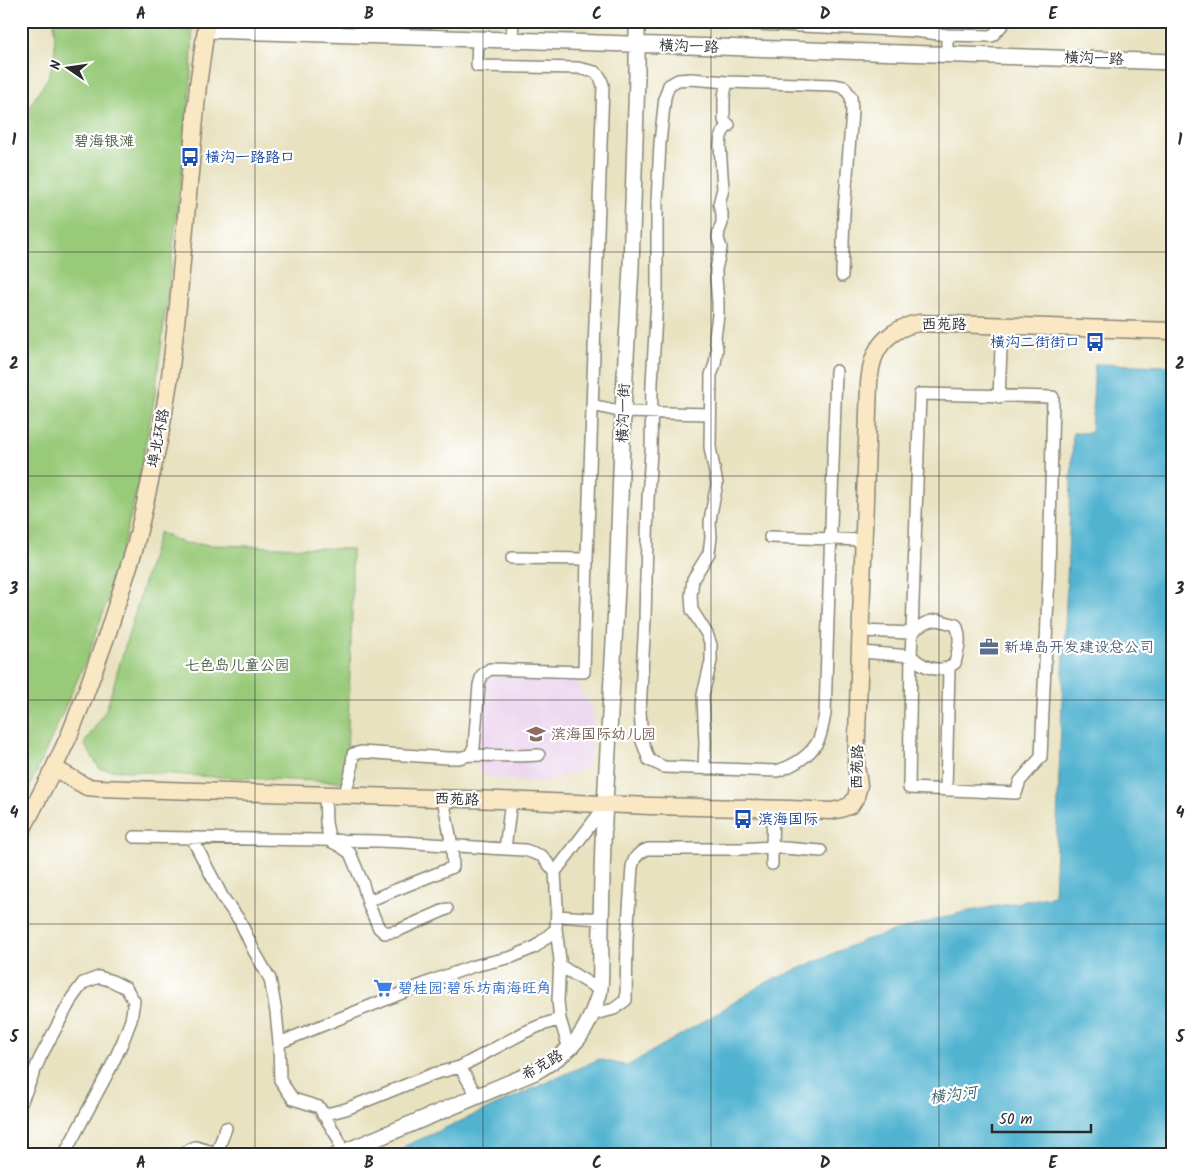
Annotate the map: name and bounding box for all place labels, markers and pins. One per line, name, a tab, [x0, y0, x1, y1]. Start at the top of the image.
bus stop icon: 横沟一路路口	[179, 146, 201, 168]
place label: 横沟一路路口	[205, 146, 295, 170]
place label: 横沟二街街口	[990, 331, 1080, 355]
bus stop icon: 横沟二街街口	[1084, 331, 1106, 353]
office icon: 新埠岛开发建设总公司	[978, 636, 1000, 658]
place label: 新埠岛开发建设总公司	[1004, 636, 1154, 660]
school or university icon: 滨海国际幼儿园	[525, 723, 547, 745]
place label: 滨海国际幼儿园	[551, 723, 656, 747]
bus stop icon: 滨海国际	[732, 808, 754, 830]
place label: 滨海国际	[758, 808, 818, 832]
supermarket icon: 碧桂园·碧乐坊南海旺角	[372, 977, 394, 999]
place label: 碧桂园·碧乐坊南海旺角	[398, 977, 552, 1001]

